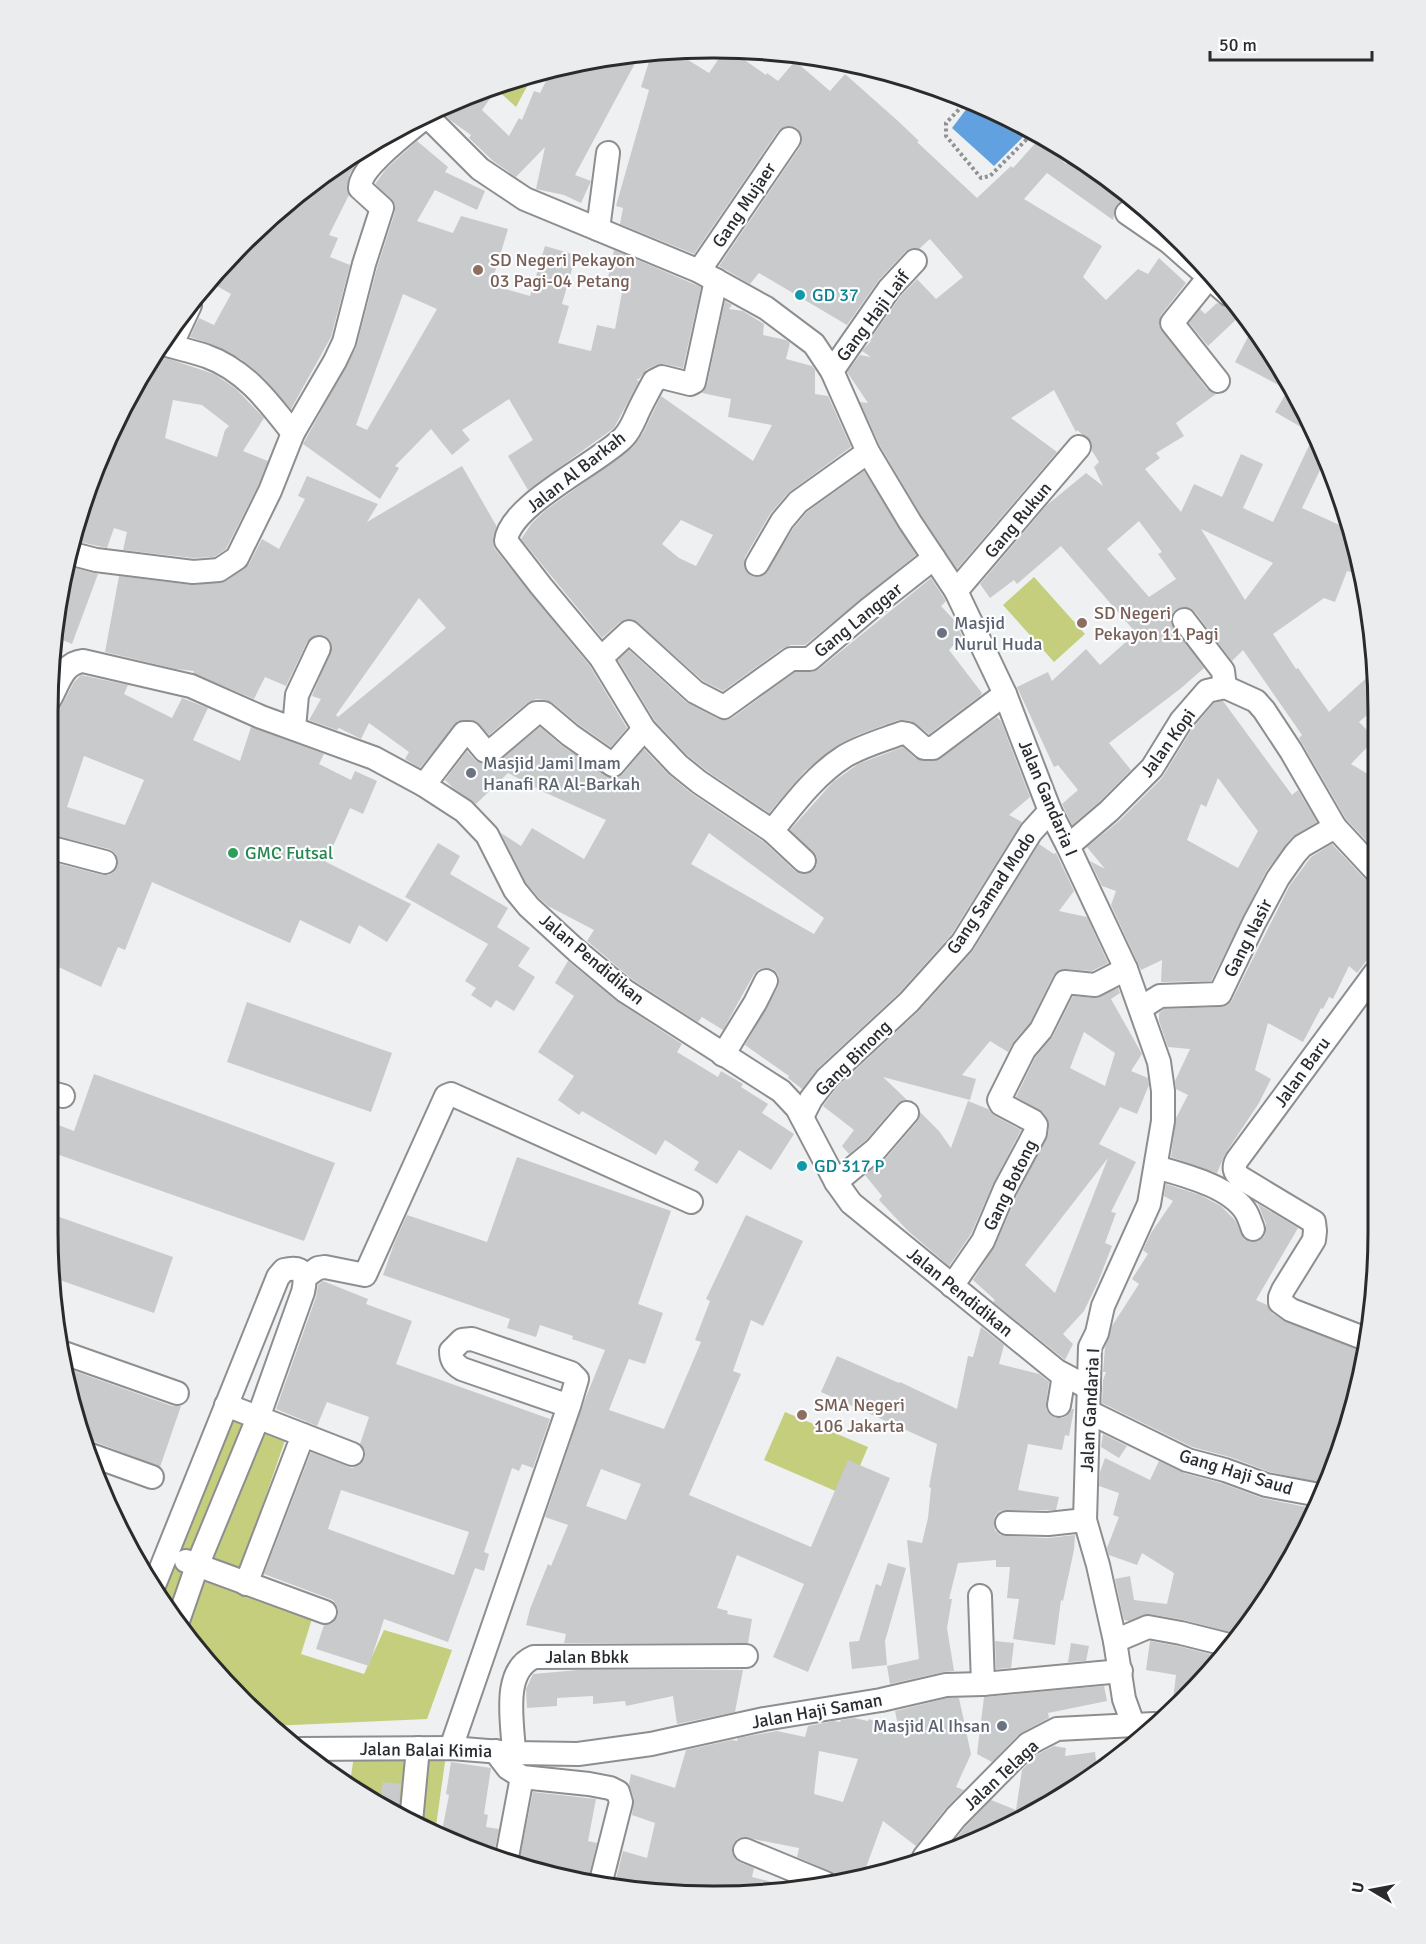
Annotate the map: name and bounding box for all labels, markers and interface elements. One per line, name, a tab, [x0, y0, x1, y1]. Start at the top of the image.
scale bar	[1210, 24, 1372, 62]
text: 50 m	[1219, 34, 1257, 56]
street label: Gang Mujaer	[707, 158, 781, 252]
place label: SD Negeri Pekayon 03 Pagi-04 Petang	[490, 249, 635, 292]
marker: SD Negeri Pekayon 03 Pagi-04 Petang	[471, 263, 485, 277]
street label: Gang Haji Laif	[832, 265, 915, 366]
place label: GD 37	[812, 284, 859, 306]
marker: GD 37	[793, 288, 807, 302]
street label: Jalan Al Barkah	[522, 427, 630, 517]
street label: Gang Rukun	[980, 477, 1056, 563]
street label: Gang Langgar	[810, 578, 907, 662]
place label: SD Negeri Pekayon 11 Pagi	[1094, 602, 1219, 645]
place label: Masjid Nurul Huda	[954, 612, 1042, 655]
marker: SD Negeri Pekayon 11 Pagi	[1075, 616, 1089, 630]
marker: Masjid Nurul Huda	[935, 626, 949, 640]
street label: Jalan Kopi	[1136, 705, 1200, 781]
street label: Jalan Gandaria I	[1014, 736, 1082, 860]
place label: Masjid Jami Imam Hanafi RA Al-Barkah	[483, 752, 640, 795]
marker: Masjid Jami Imam Hanafi RA Al-Barkah	[464, 766, 478, 780]
street label: Gang Samad Modo	[942, 828, 1040, 958]
place label: GMC Futsal	[245, 842, 333, 864]
marker: GMC Futsal	[226, 846, 240, 860]
street label: Gang Nasir	[1219, 895, 1277, 981]
street label: Jalan Pendidikan	[535, 909, 649, 1009]
street label: Gang Binong	[810, 1015, 896, 1101]
street label: Jalan Baru	[1269, 1033, 1335, 1111]
street label: Gang Botong	[978, 1136, 1042, 1234]
place label: GD 317 P	[814, 1155, 885, 1177]
marker: GD 317 P	[795, 1159, 809, 1173]
street label: Jalan Pendidikan	[902, 1242, 1018, 1342]
street label: Jalan Gandaria I	[1076, 1347, 1104, 1473]
place label: SMA Negeri 106 Jakarta	[814, 1394, 905, 1437]
marker: SMA Negeri 106 Jakarta	[795, 1408, 809, 1422]
street label: Gang Haji Saud	[1177, 1444, 1295, 1500]
street label: Jalan Bbkk	[545, 1646, 629, 1668]
street label: Jalan Haji Saman	[750, 1689, 884, 1733]
place label: Masjid Al Ihsan	[873, 1715, 990, 1737]
marker: Masjid Al Ihsan	[995, 1719, 1009, 1733]
street label: Jalan Telaga	[959, 1735, 1043, 1815]
street label: Jalan Balai Kimia	[360, 1738, 492, 1762]
north arrow	[1342, 1860, 1402, 1920]
text: U	[1347, 1881, 1369, 1895]

